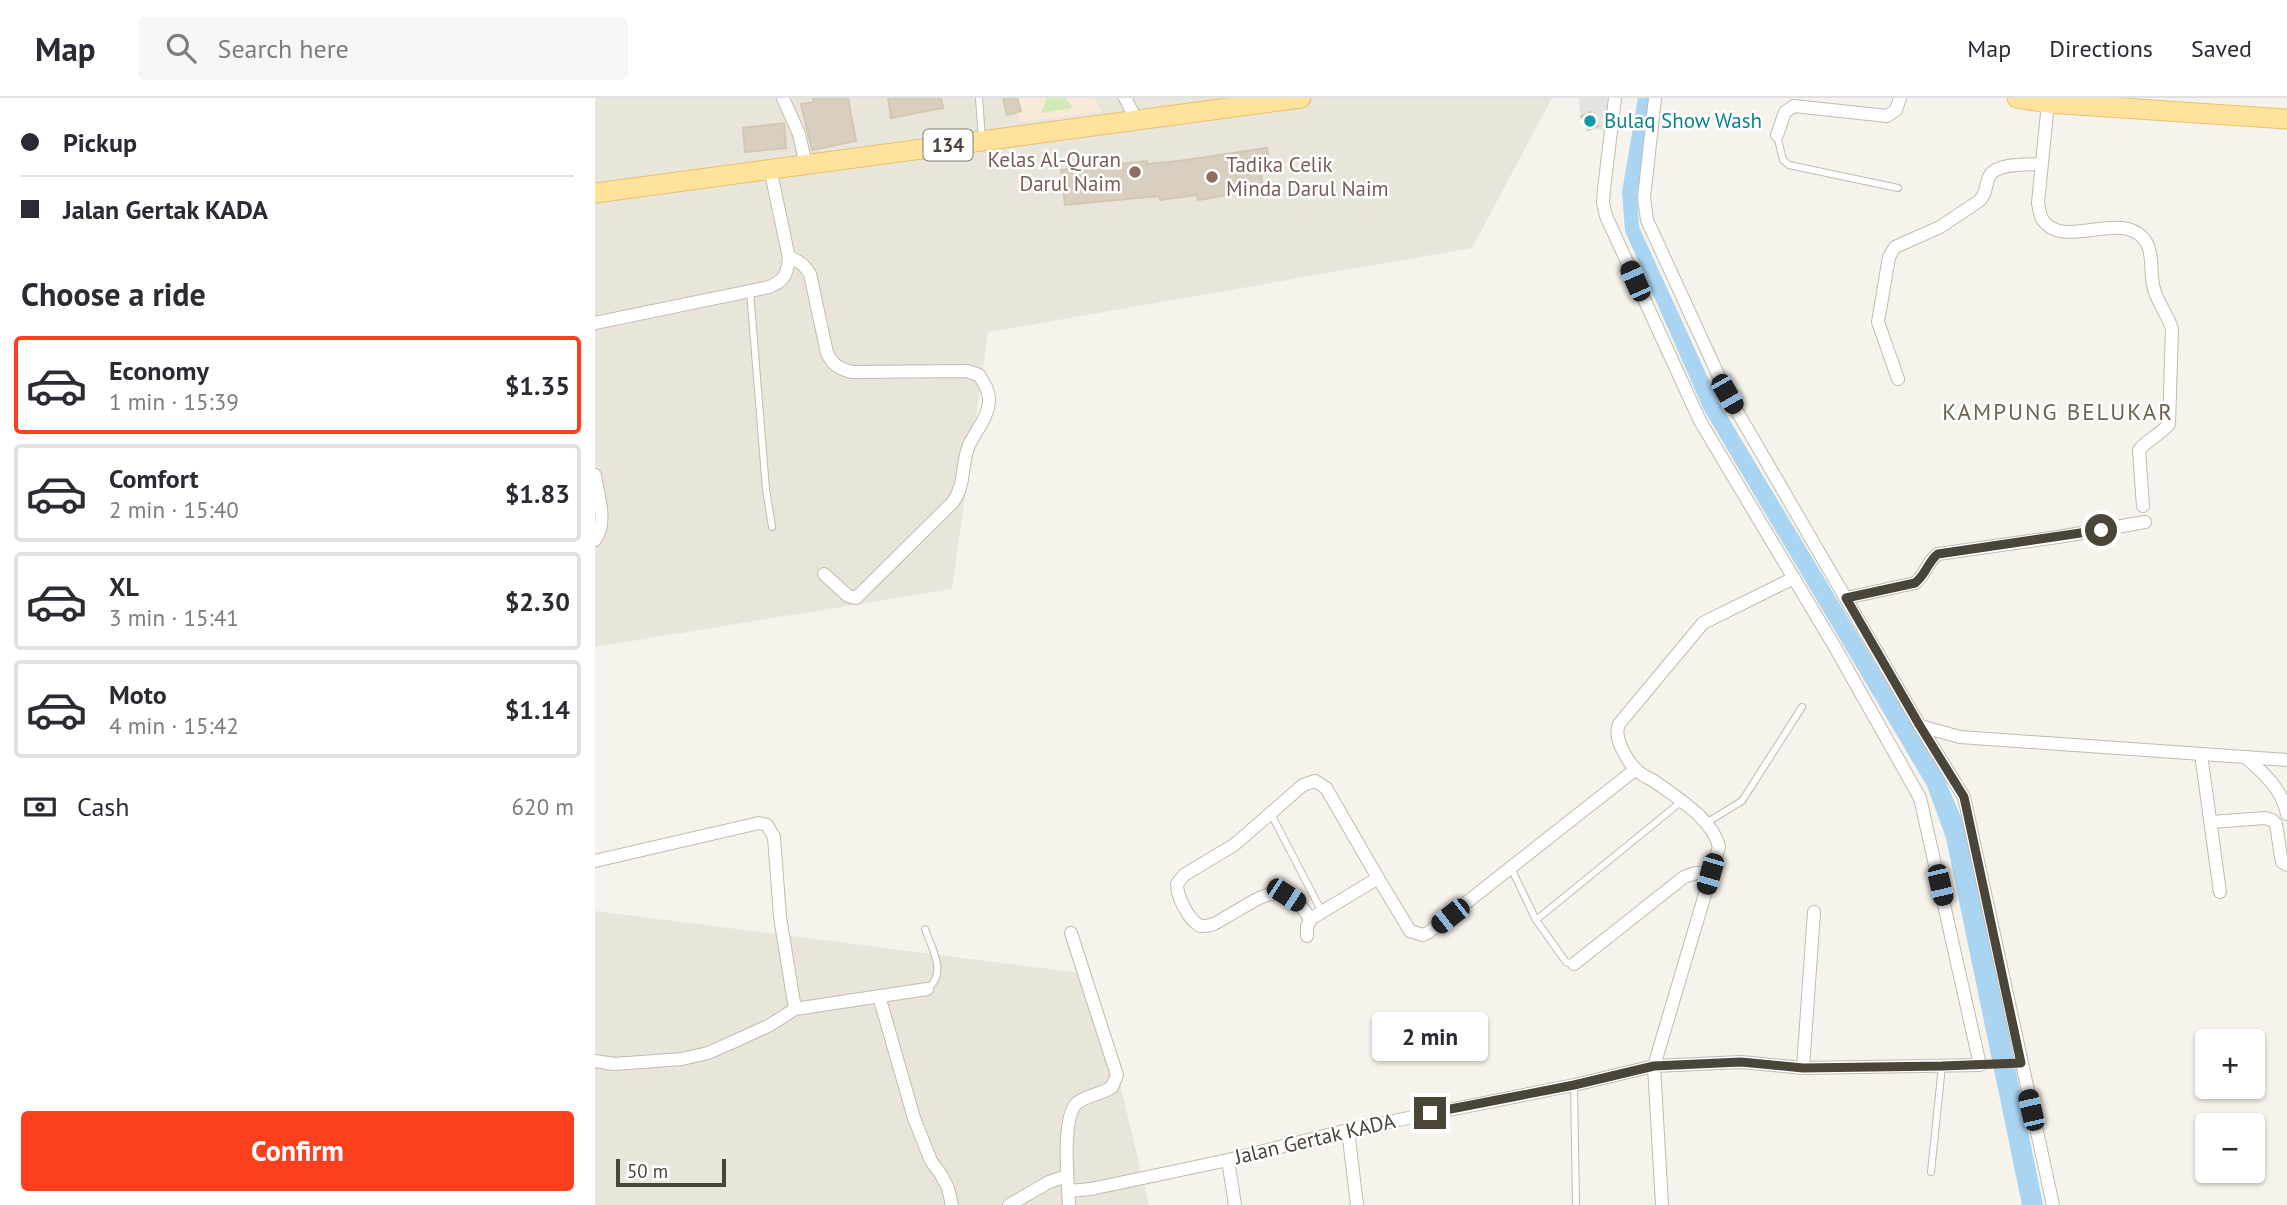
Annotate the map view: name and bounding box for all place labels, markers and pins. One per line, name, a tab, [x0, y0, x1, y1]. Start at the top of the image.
place label: Bulaq Show Wash	[1604, 107, 1762, 134]
marker: Bulaq Show Wash	[1582, 113, 1598, 129]
place label: Kelas Al-Quran Darul Naim	[988, 146, 1121, 197]
place label: Tadika Celik Minda Darul Naim	[1226, 151, 1389, 202]
marker: Kelas Al-Quran Darul Naim	[1127, 164, 1143, 180]
marker: Tadika Celik Minda Darul Naim	[1204, 169, 1220, 185]

